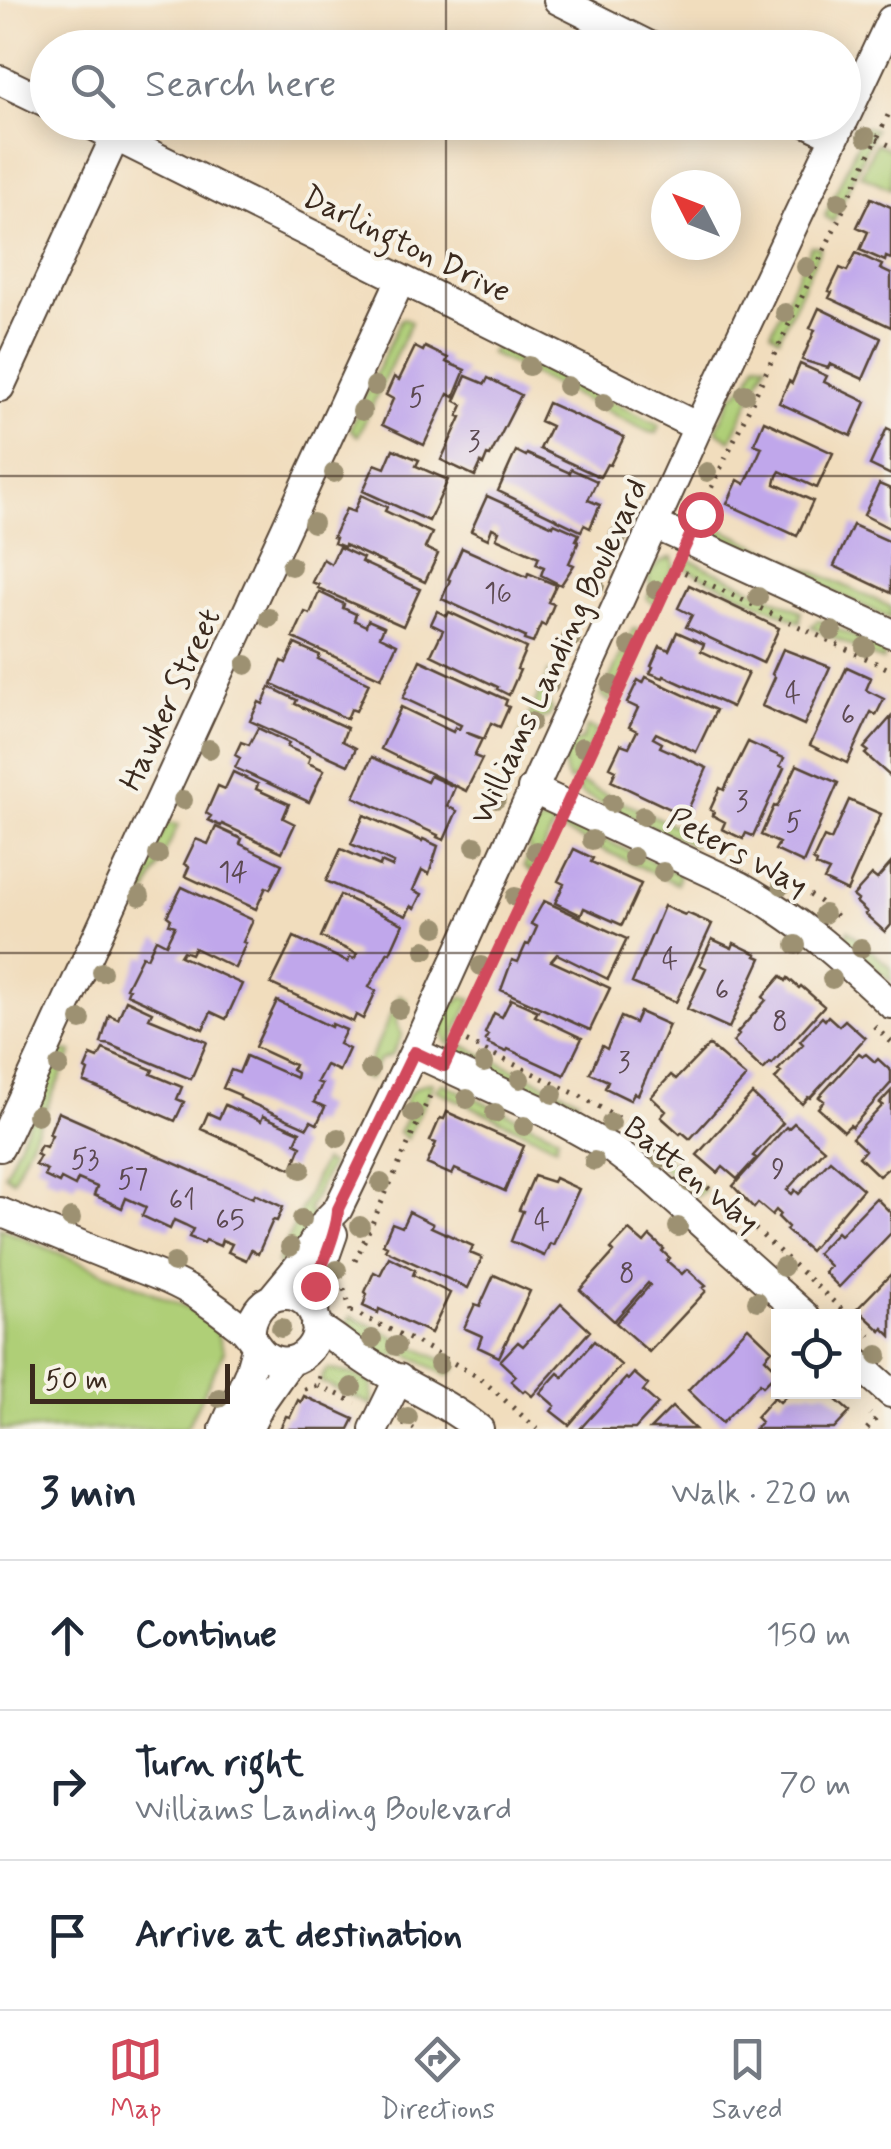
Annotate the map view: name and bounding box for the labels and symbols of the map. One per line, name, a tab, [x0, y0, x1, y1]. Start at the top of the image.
north arrow	[651, 170, 741, 260]
street label: Darlington Drive	[294, 176, 517, 316]
house number: 5	[409, 380, 425, 417]
house number: 3	[468, 424, 481, 461]
street label: Williams Landing Boulevard	[461, 472, 658, 831]
route start	[678, 492, 724, 538]
house number: 16	[484, 576, 512, 613]
street label: Hawker Street	[110, 602, 231, 798]
house number: 4	[785, 676, 801, 713]
house number: 6	[841, 698, 855, 735]
house number: 3	[736, 784, 749, 821]
street label: Peters Way	[660, 798, 815, 907]
house number: 5	[786, 805, 802, 842]
house number: 14	[218, 855, 248, 892]
house number: 4	[662, 942, 678, 979]
house number: 6	[715, 973, 729, 1010]
house number: 8	[772, 1004, 788, 1041]
house number: 3	[618, 1045, 631, 1082]
street label: Batten Way	[614, 1108, 768, 1243]
house number: 53	[71, 1142, 99, 1179]
house number: 9	[771, 1152, 785, 1189]
house number: 57	[118, 1162, 148, 1199]
house number: 61	[169, 1183, 195, 1220]
house number: 65	[215, 1203, 245, 1240]
house number: 4	[534, 1203, 550, 1240]
house number: 8	[619, 1256, 635, 1293]
route end	[293, 1264, 339, 1310]
scale bar	[30, 1359, 230, 1404]

